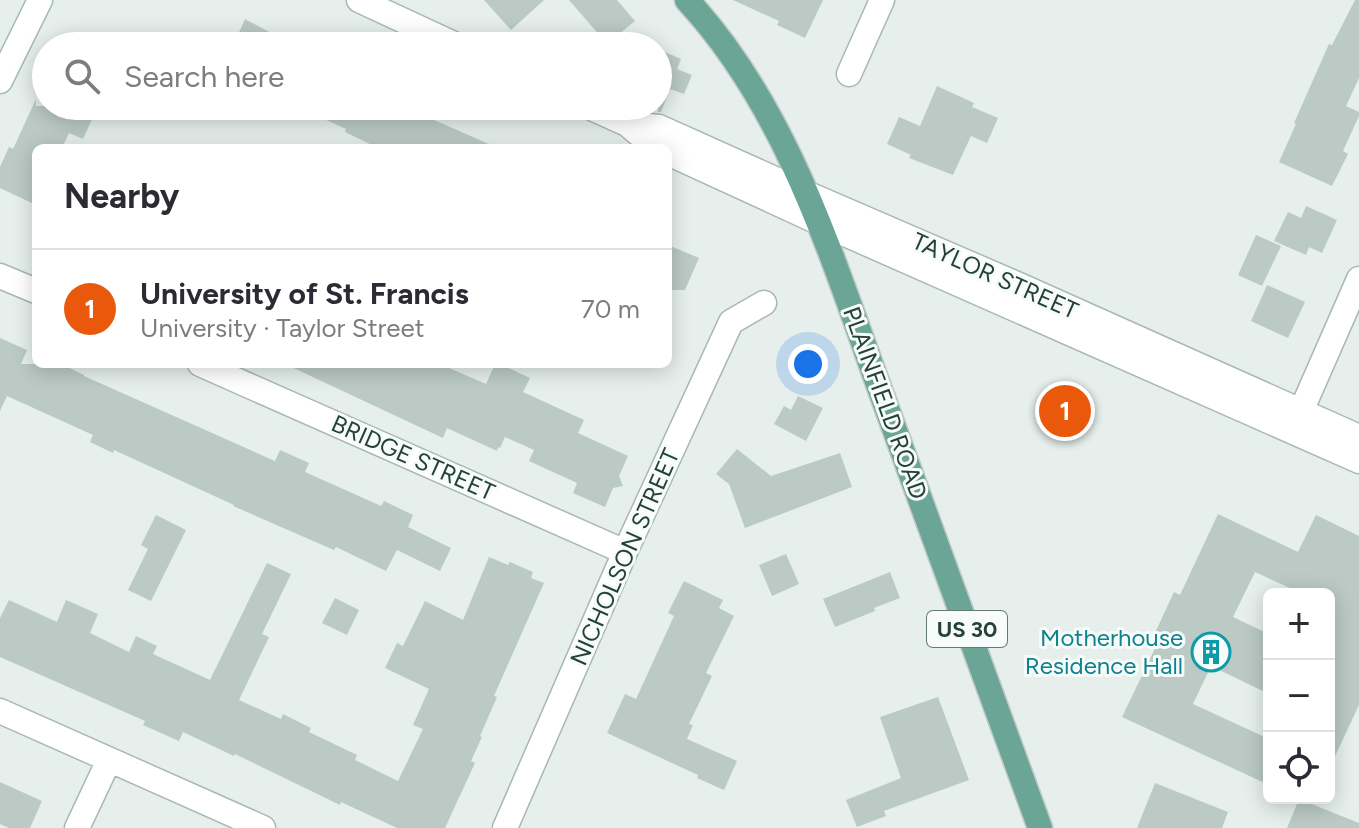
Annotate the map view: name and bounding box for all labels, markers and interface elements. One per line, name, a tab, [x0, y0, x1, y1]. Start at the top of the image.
search box	[32, 32, 672, 120]
icon: search	[60, 54, 104, 98]
text: Search here	[124, 58, 284, 95]
text: Nearby	[64, 176, 179, 217]
street label: TAYLOR STREET	[908, 226, 1083, 325]
text: University of St. Francis	[140, 275, 469, 312]
text: 1	[85, 293, 95, 325]
text: 70 m	[581, 293, 640, 325]
street label: PLAINFIELD ROAD	[837, 303, 934, 503]
text: University · Taylor Street	[140, 312, 425, 344]
your location	[788, 344, 828, 384]
pin: 1	[1039, 381, 1091, 441]
street label: BRIDGE STREET	[327, 409, 499, 507]
street label: NICHOLSON STREET	[564, 444, 685, 670]
map controls	[1263, 588, 1335, 804]
button: +	[1263, 588, 1335, 660]
road number: US 30	[927, 611, 1007, 647]
place label: Motherhouse Residence Hall	[1025, 623, 1183, 680]
building icon: Motherhouse Residence Hall	[1190, 631, 1232, 673]
button: −	[1263, 660, 1335, 732]
button: locate	[1263, 732, 1335, 804]

